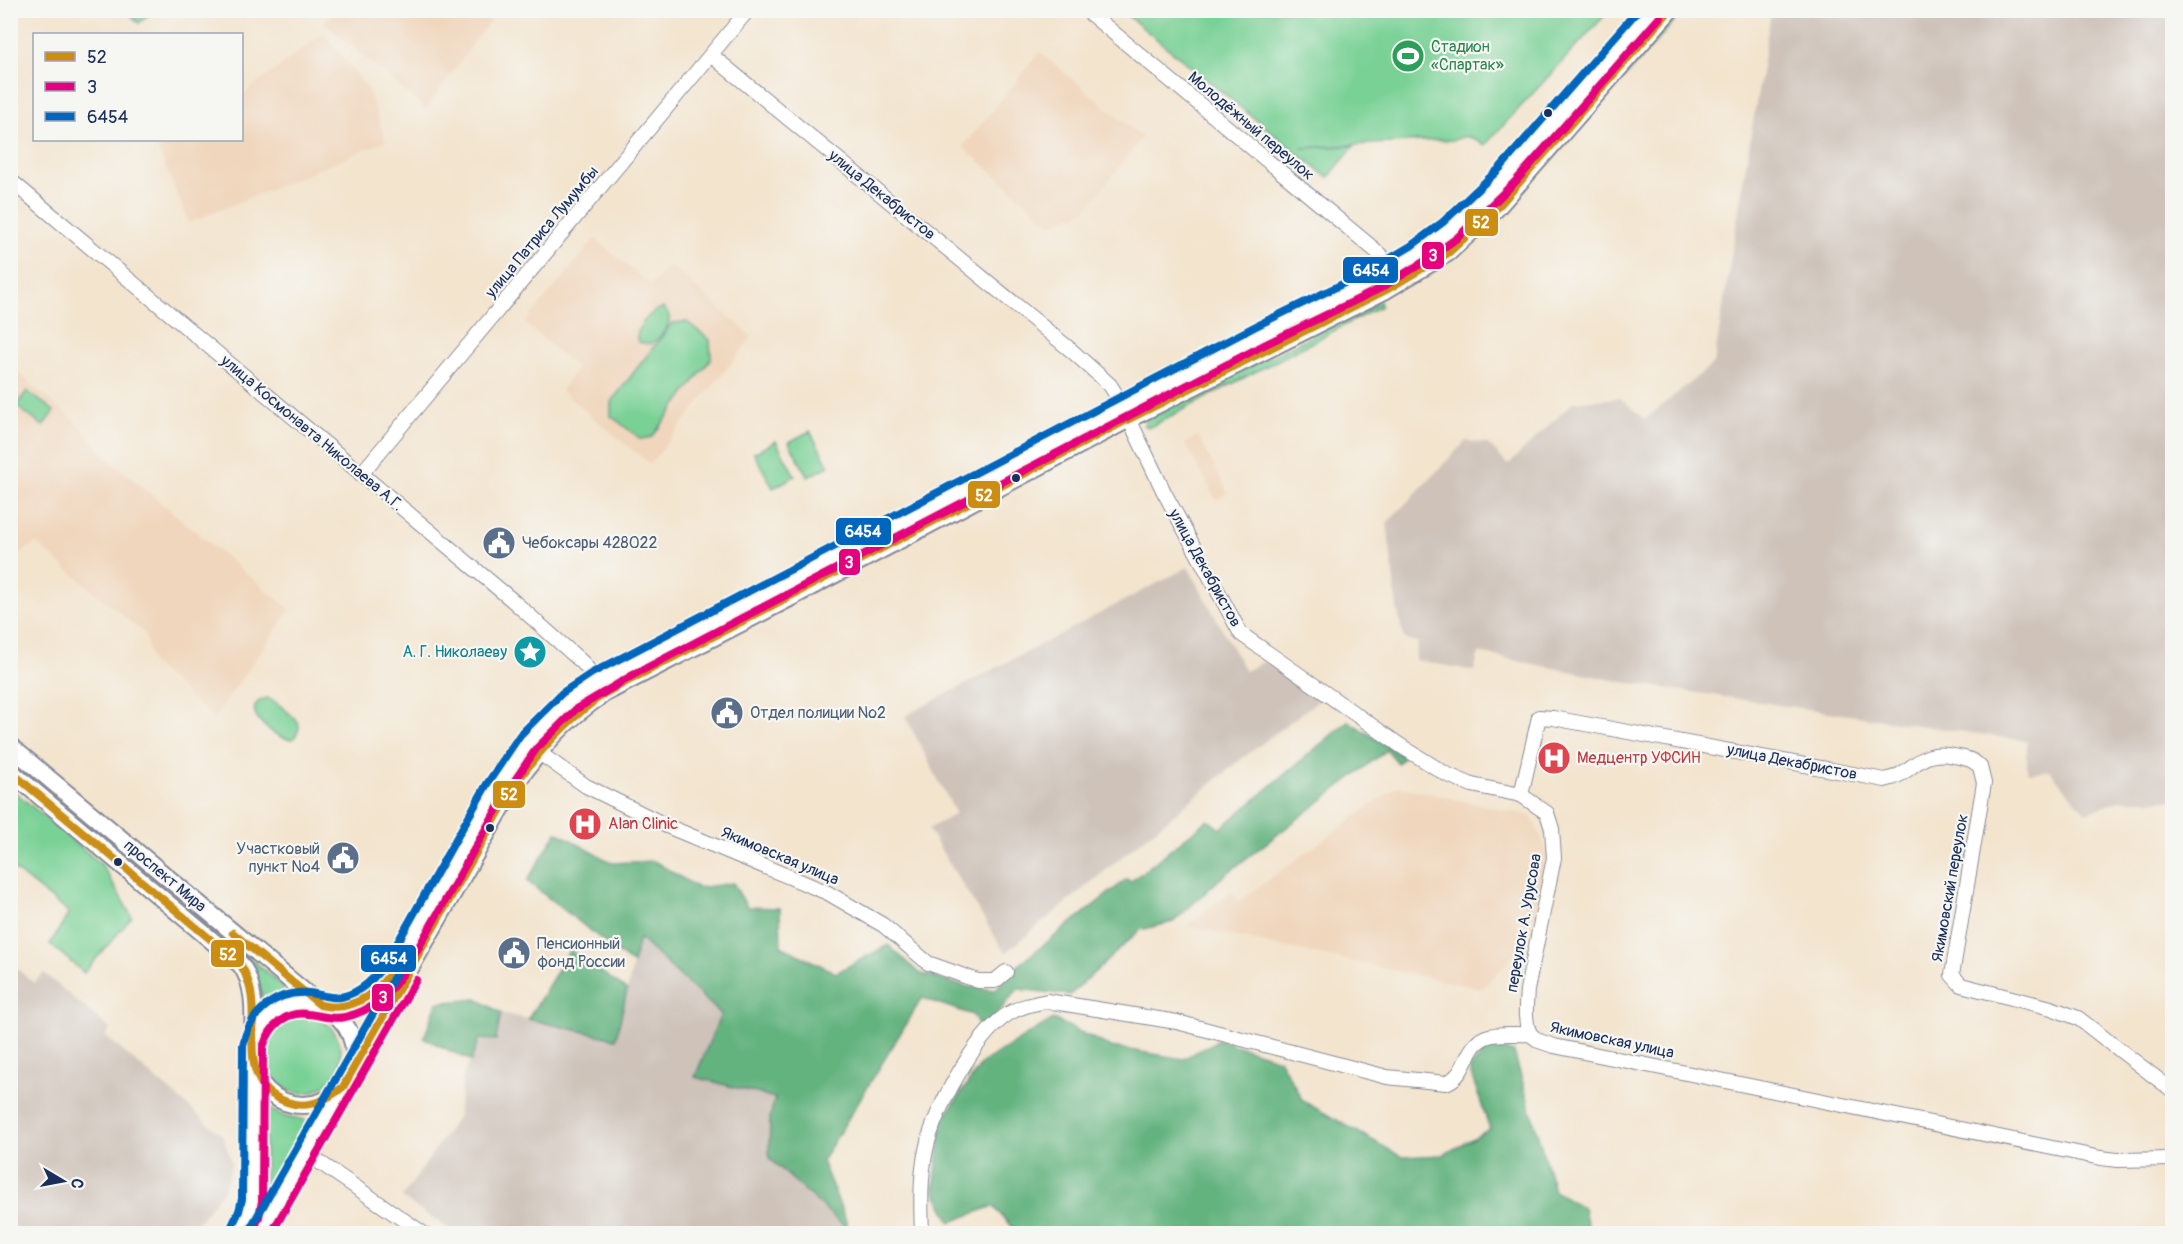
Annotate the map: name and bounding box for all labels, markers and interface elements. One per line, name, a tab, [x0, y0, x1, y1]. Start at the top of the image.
legend	[33, 33, 243, 141]
place label: Стадион «Спартак»	[1431, 37, 1504, 75]
sports icon: Стадион «Спартак»	[1390, 38, 1426, 74]
text: 52	[87, 46, 107, 69]
street label: Молодёжный переулок	[1184, 67, 1318, 185]
text: 3	[87, 76, 97, 99]
text: 6454	[87, 106, 129, 129]
unlabelled marker	[1542, 107, 1554, 119]
street label: улица Декабристов	[824, 145, 940, 244]
street label: улица Патриса Лумумбы	[480, 162, 603, 303]
line badge: 52	[1464, 208, 1499, 237]
text: 52	[1472, 213, 1490, 233]
line badge: 3	[1421, 241, 1445, 270]
text: 3	[1429, 246, 1438, 266]
line badge: 6454	[1342, 256, 1399, 284]
text: 6454	[1353, 261, 1390, 281]
street label: улица Космонавта Николаева А.Г.	[216, 350, 407, 515]
unlabelled marker	[1010, 472, 1022, 484]
line badge: 52	[967, 480, 1001, 509]
text: 52	[975, 486, 993, 506]
street label: улица Декабристов	[1164, 504, 1246, 631]
line badge: 6454	[835, 517, 892, 546]
text: 6454	[845, 522, 882, 542]
public building icon: Чебоксары 428022	[481, 525, 517, 561]
place label: Чебоксары 428022	[522, 533, 658, 553]
line badge: 3	[838, 548, 861, 576]
text: 3	[845, 553, 854, 573]
place icon: А. Г. Николаеву	[512, 634, 548, 670]
place label: А. Г. Николаеву	[402, 642, 507, 662]
public building icon: Отдел полиции №2	[709, 695, 745, 731]
place label: Отдел полиции №2	[750, 703, 886, 723]
street label: улица Декабристов	[1724, 739, 1859, 784]
hospital icon: Медцентр УФСИН	[1536, 740, 1572, 776]
place label: Медцентр УФСИН	[1577, 748, 1701, 768]
line badge: 52	[492, 780, 526, 809]
text: 52	[500, 785, 518, 805]
hospital icon: Alan Clinic	[567, 806, 603, 842]
street label: Якимовский переулок	[1927, 812, 1973, 964]
place label: Alan Clinic	[608, 814, 678, 834]
unlabelled marker	[484, 822, 496, 834]
street label: Якимовская улица	[718, 822, 842, 890]
street label: проспект Мира	[120, 836, 210, 916]
place label: Участковый пункт №4	[236, 839, 320, 877]
public building icon: Участковый пункт №4	[325, 840, 361, 876]
street label: переулок А. Урусова	[1502, 852, 1546, 994]
unlabelled marker	[112, 856, 124, 868]
place label: Пенсионный фонд России	[537, 934, 625, 972]
public building icon: Пенсионный фонд России	[496, 935, 532, 971]
line badge: 52	[210, 939, 245, 968]
line badge: 6454	[360, 944, 417, 973]
text: 52	[219, 945, 237, 965]
text: 6454	[371, 949, 408, 969]
line badge: 3	[371, 983, 394, 1012]
text: 3	[379, 988, 388, 1008]
street label: Якимовская улица	[1548, 1017, 1676, 1063]
north arrow	[33, 1151, 93, 1211]
text: С	[66, 1177, 87, 1190]

